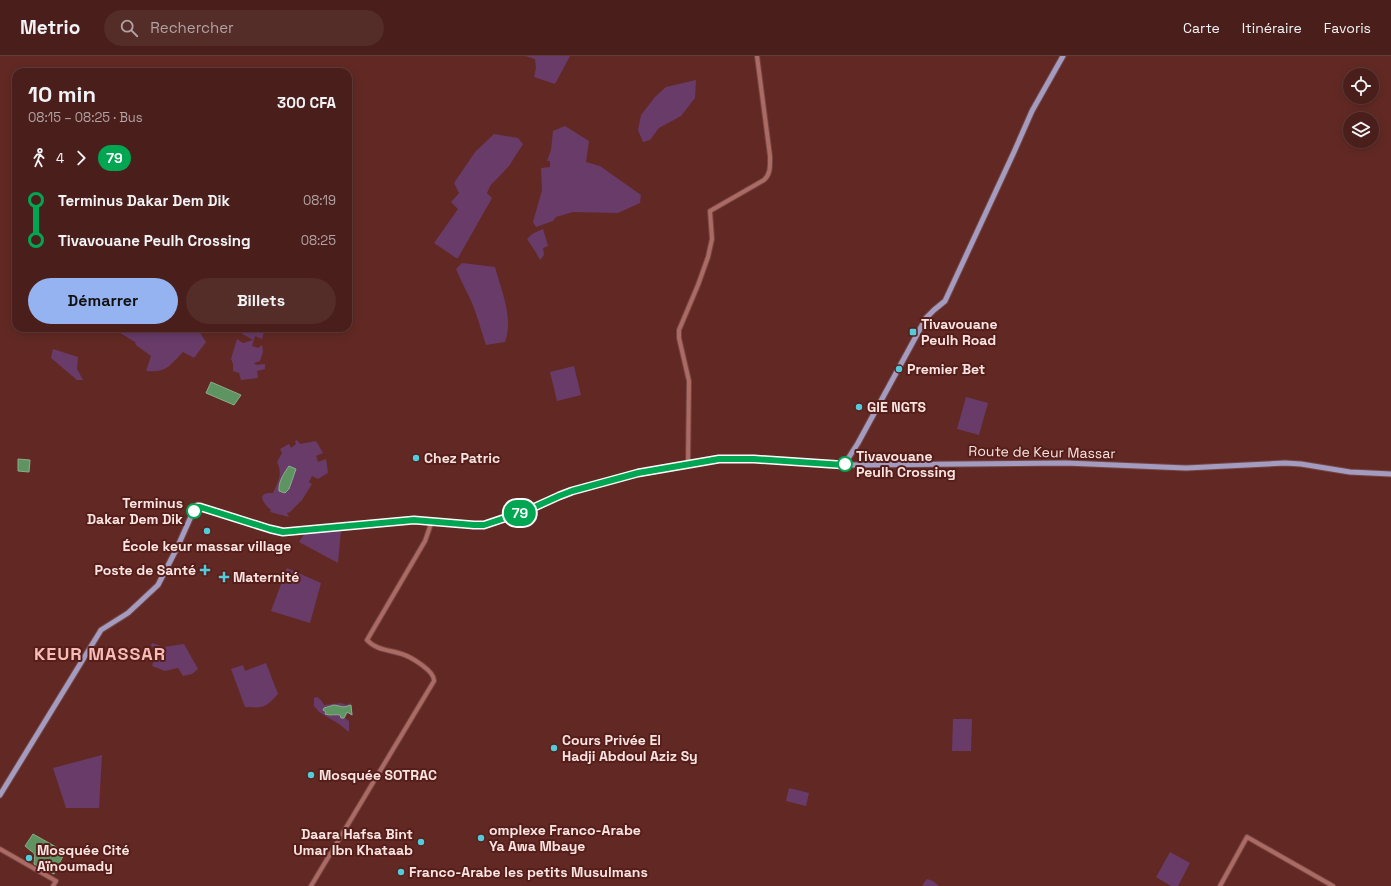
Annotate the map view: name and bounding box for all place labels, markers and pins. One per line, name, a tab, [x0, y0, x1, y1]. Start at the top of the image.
place label: Tivavouane Peulh Road	[921, 315, 997, 349]
marker: Tivavouane Peulh Road	[908, 327, 918, 337]
place label: Premier Bet	[907, 360, 985, 378]
marker: Premier Bet	[894, 364, 904, 374]
place label: GIE NGTS	[867, 398, 927, 416]
marker: GIE NGTS	[854, 402, 864, 412]
place label: Tivavouane Peulh Crossing	[856, 447, 956, 481]
place label: Chez Patric	[424, 449, 500, 467]
marker: Chez Patric	[411, 453, 421, 463]
marker: Tivavouane Peulh Crossing	[837, 456, 853, 472]
place label: Terminus Dakar Dem Dik	[87, 494, 183, 528]
marker: Terminus Dakar Dem Dik	[186, 503, 202, 519]
marker: École keur massar village	[202, 526, 212, 536]
place label: École keur massar village	[123, 537, 291, 555]
place label: Poste de Santé	[94, 561, 196, 579]
marker: Poste de Santé	[199, 564, 211, 576]
place label: Maternité	[233, 568, 299, 586]
marker: Maternité	[218, 571, 230, 583]
place label: Cours Privée El Hadji Abdoul Aziz Sy	[562, 731, 698, 765]
marker: Cours Privée El Hadji Abdoul Aziz Sy	[549, 743, 559, 753]
place label: Mosquée SOTRAC	[319, 766, 437, 784]
marker: Mosquée SOTRAC	[306, 770, 316, 780]
place label: omplexe Franco-Arabe Ya Awa Mbaye	[489, 821, 641, 855]
place label: Daara Hafsa Bint Umar Ibn Khataab	[293, 825, 413, 859]
marker: omplexe Franco-Arabe Ya Awa Mbaye	[476, 833, 486, 843]
marker: Daara Hafsa Bint Umar Ibn Khataab	[416, 837, 426, 847]
place label: Mosquée Cité Aïnoumady	[37, 841, 129, 875]
marker: Mosquée Cité Aïnoumady	[24, 853, 34, 863]
place label: Franco-Arabe les petits Musulmans	[409, 863, 648, 881]
marker: Franco-Arabe les petits Musulmans	[396, 867, 406, 877]

